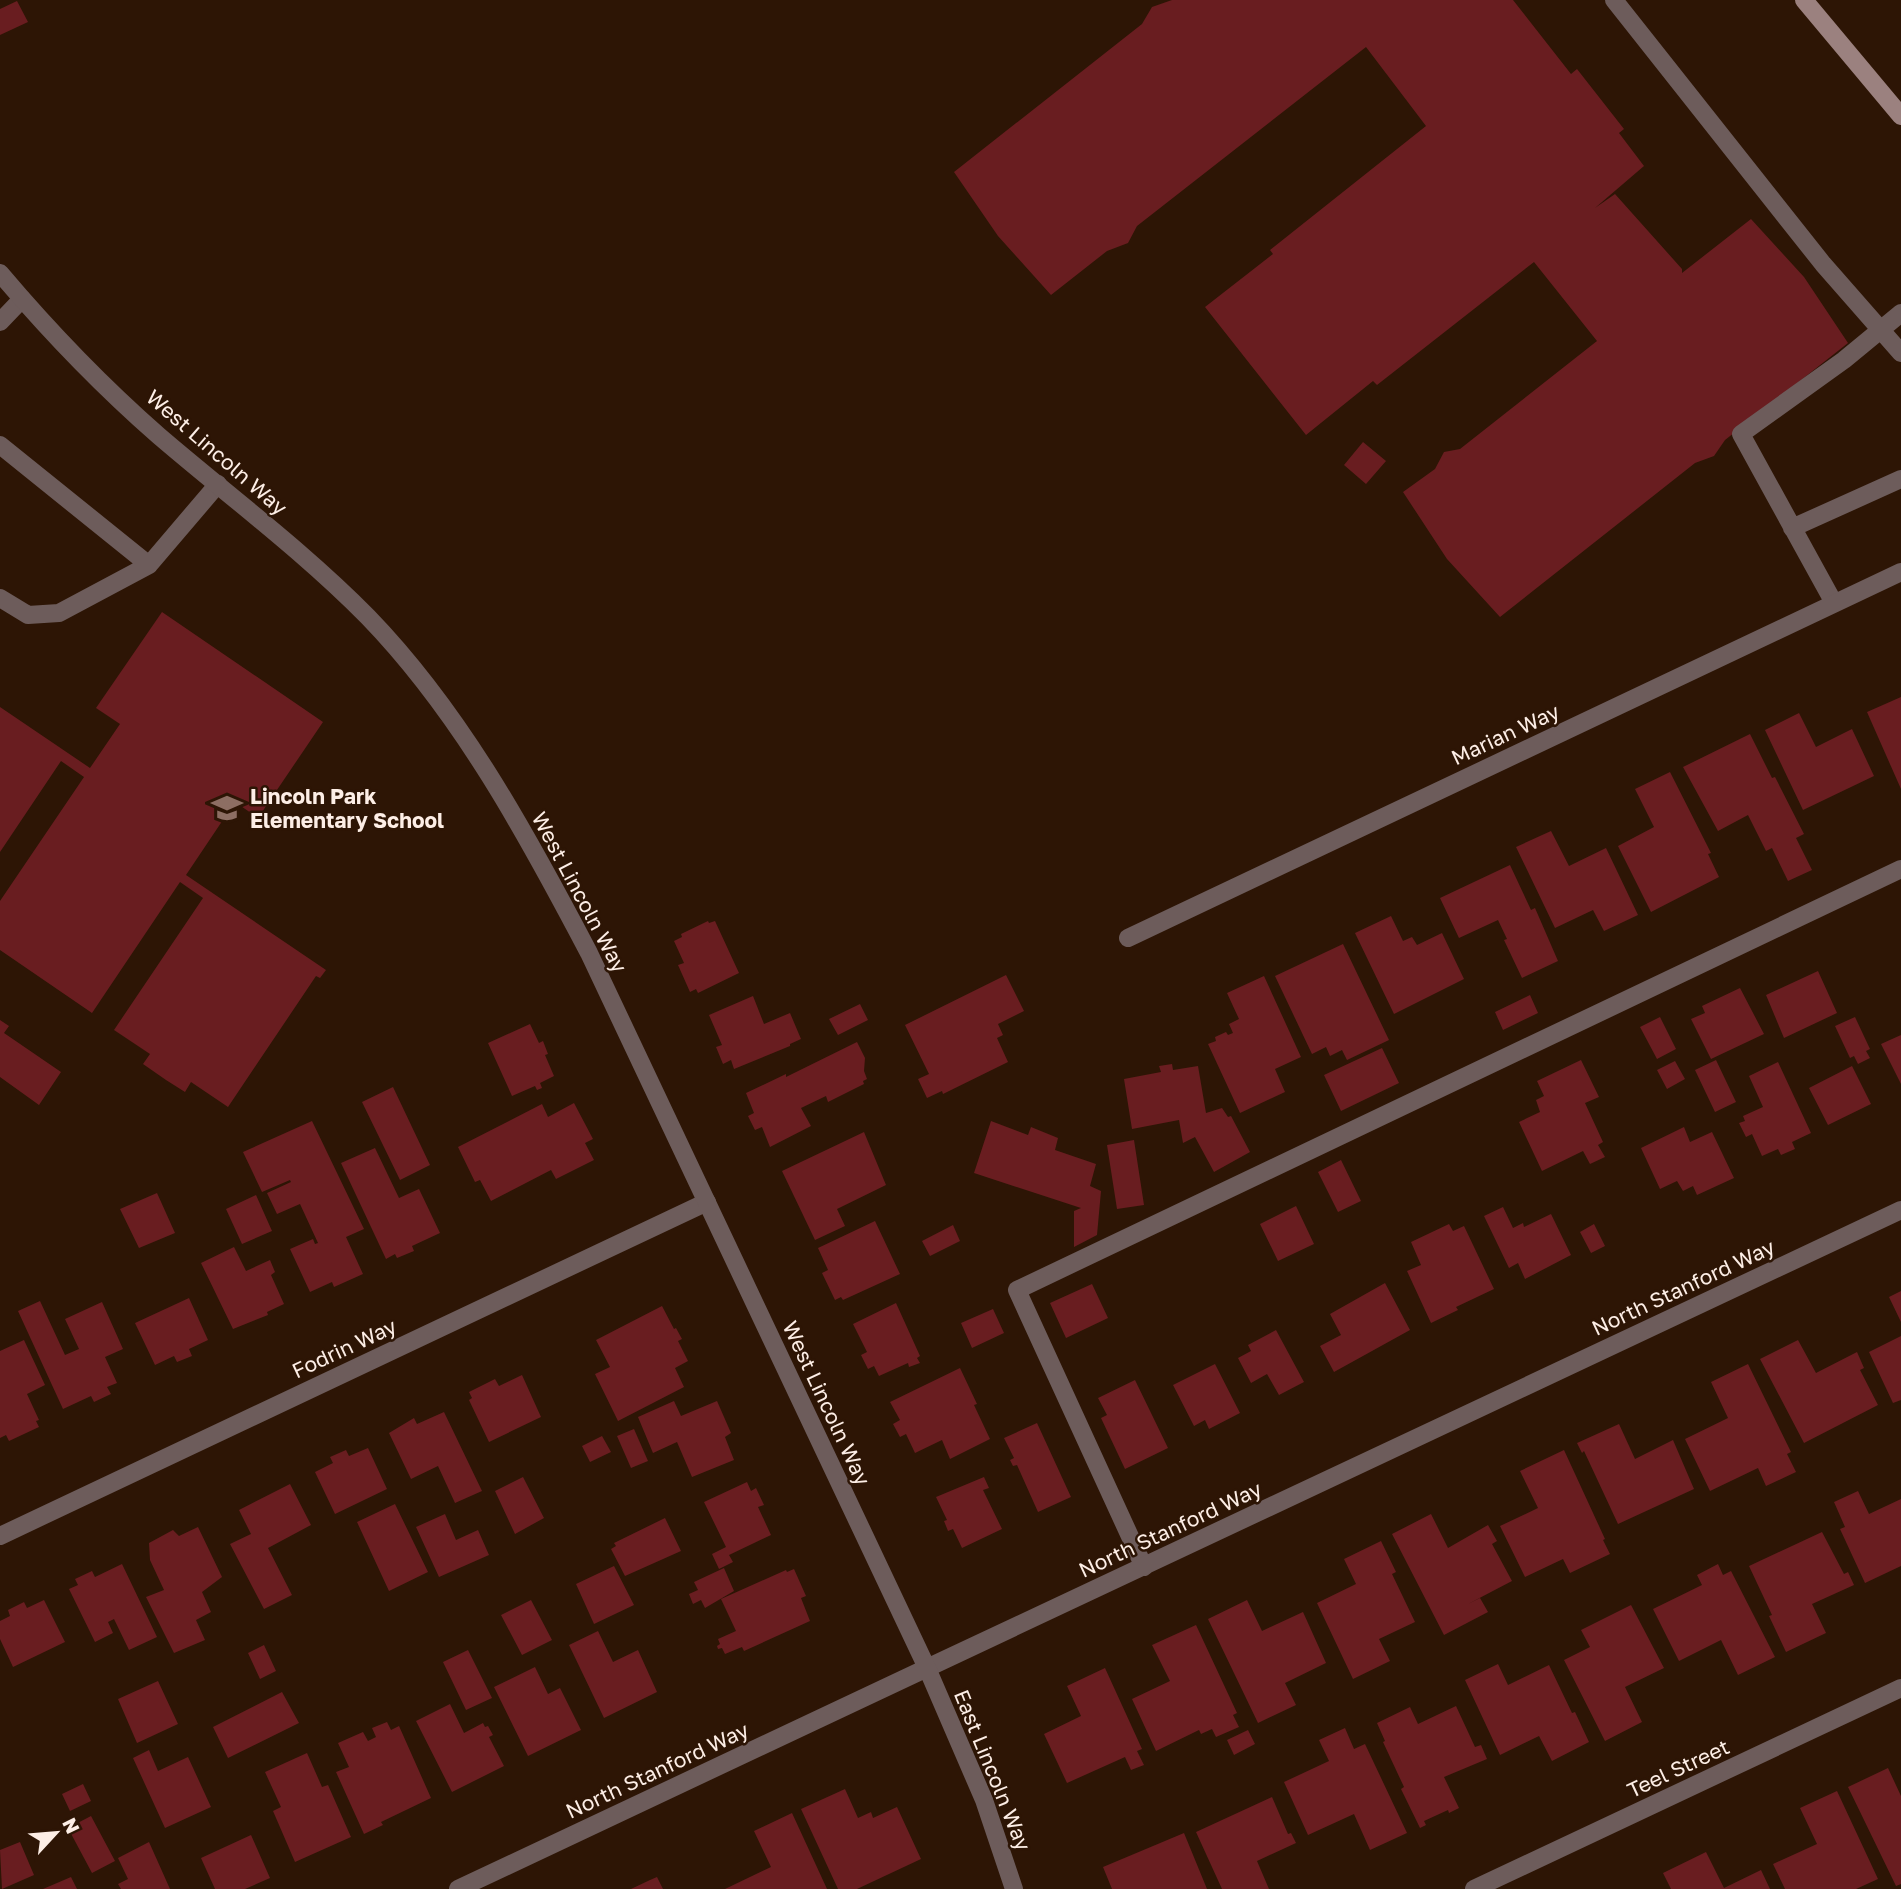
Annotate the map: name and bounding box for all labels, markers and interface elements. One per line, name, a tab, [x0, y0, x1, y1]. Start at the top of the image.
street label: West Lincoln Way	[141, 384, 293, 520]
street label: Marian Way	[1447, 698, 1563, 770]
place label: Lincoln Park Elementary School	[250, 783, 444, 833]
school or university icon: Lincoln Park Elementary School	[210, 791, 244, 825]
street label: West Lincoln Way	[527, 807, 633, 977]
street label: North Stanford Way	[1587, 1233, 1779, 1341]
street label: Fodrin Way	[288, 1312, 401, 1384]
street label: West Lincoln Way	[778, 1317, 877, 1489]
street label: North Stanford Way	[1074, 1475, 1266, 1583]
street label: East Lincoln Way	[949, 1686, 1037, 1854]
street label: North Stanford Way	[561, 1716, 753, 1824]
street label: Teel Street	[1623, 1733, 1733, 1803]
north arrow	[21, 1798, 91, 1868]
text: N	[58, 1814, 85, 1837]

